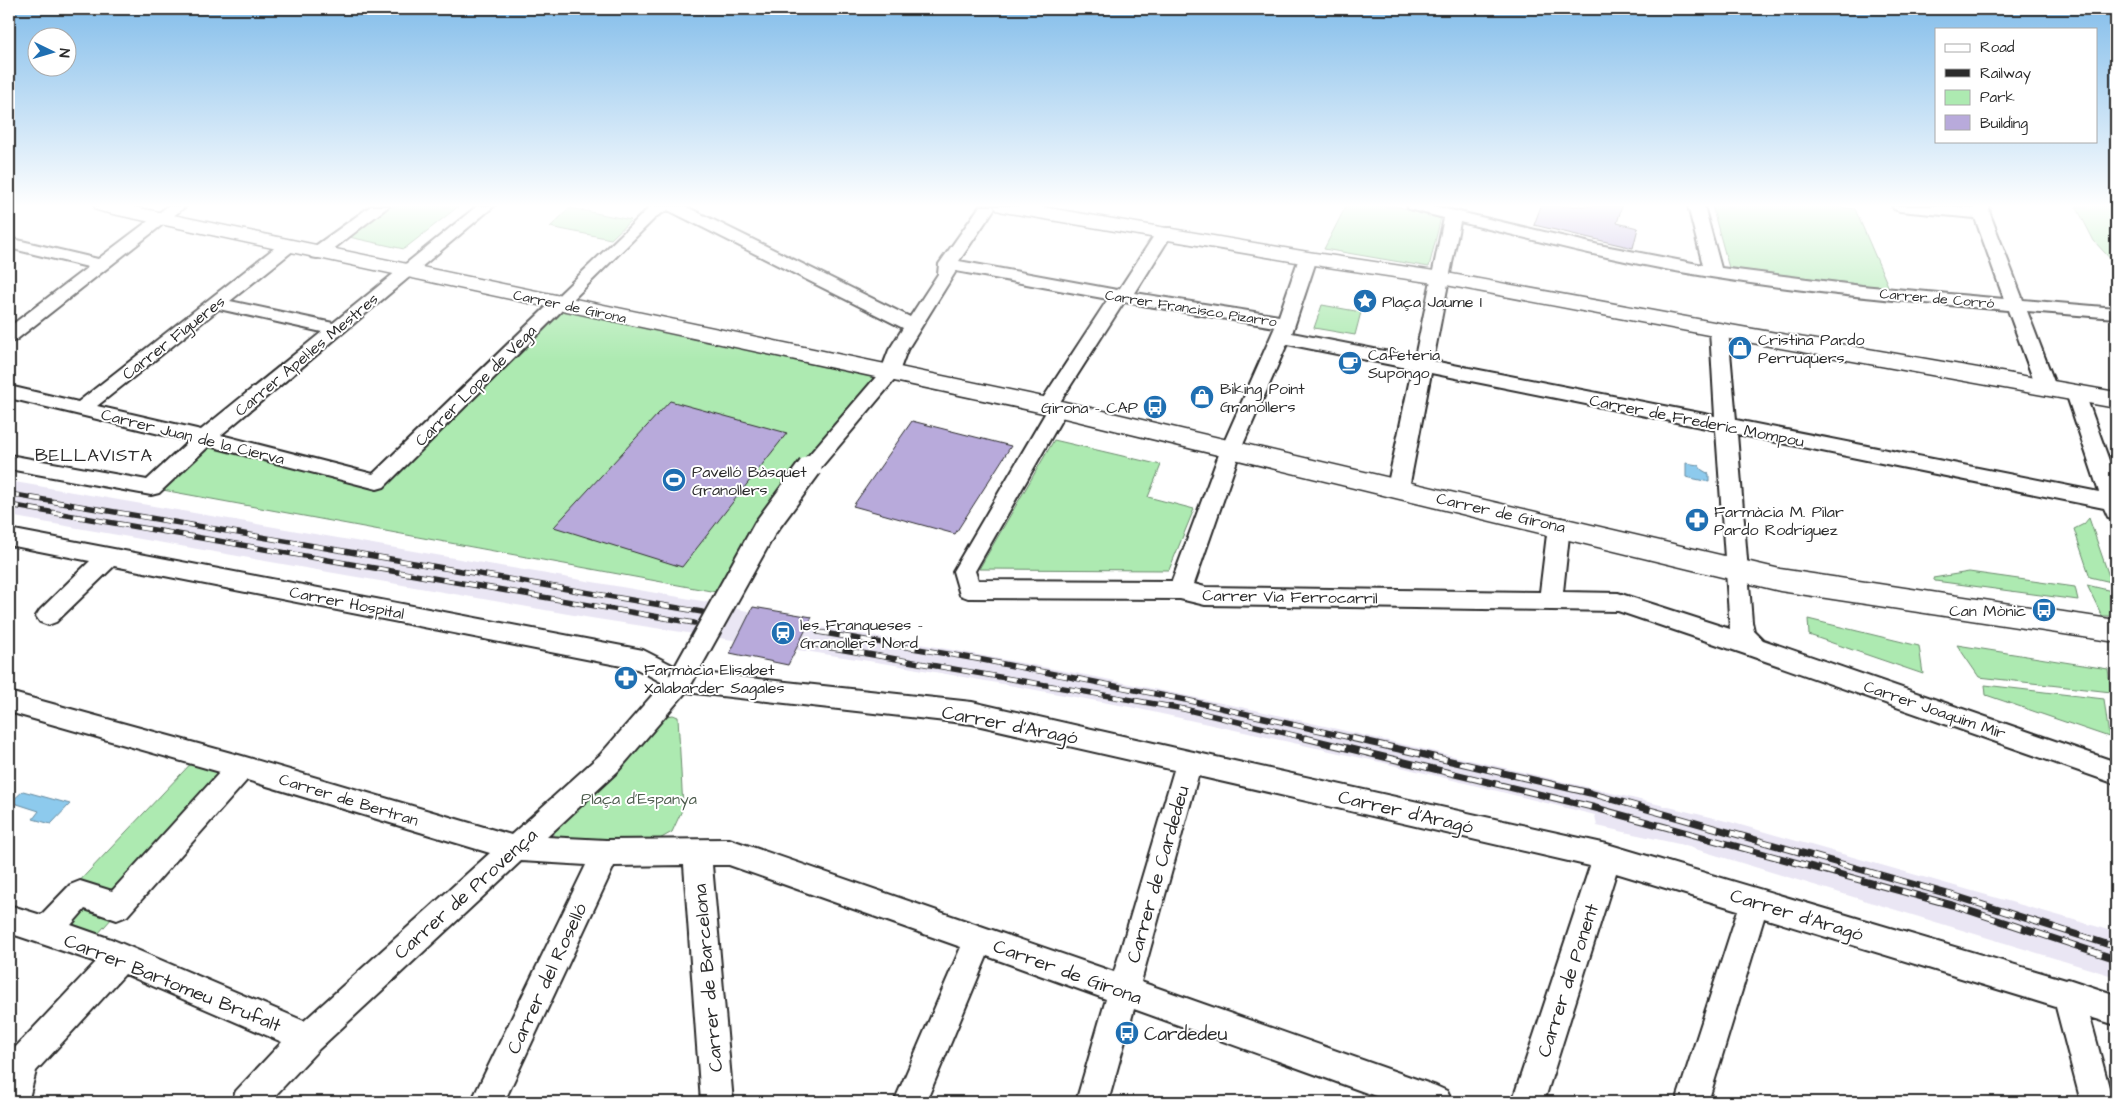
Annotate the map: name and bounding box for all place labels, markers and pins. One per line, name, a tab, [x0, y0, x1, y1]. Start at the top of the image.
place icon: Plaça Jaume I	[1352, 288, 1378, 314]
place label: Plaça Jaume I	[1382, 291, 1482, 313]
place label: Cristina Pardo Perruquers	[1758, 329, 1864, 369]
shop icon: Cristina Pardo Perruquers	[1727, 335, 1753, 361]
place label: Cafeteria Supongo	[1368, 344, 1440, 385]
cafe icon: Cafeteria Supongo	[1337, 350, 1363, 376]
place label: Biking Point Granollers	[1220, 378, 1305, 418]
shop icon: Biking Point Granollers	[1189, 384, 1215, 410]
bus stop icon: Girona - CAP	[1142, 394, 1168, 420]
place label: Girona - CAP	[1041, 397, 1138, 419]
place label: Pavelló Bàsquet Granollers	[692, 461, 807, 501]
sports icon: Pavelló Bàsquet Granollers	[661, 467, 687, 493]
place label: Farmàcia M. Pilar Pardo Rodríguez	[1714, 501, 1844, 542]
pharmacy icon: Farmàcia M. Pilar Pardo Rodríguez	[1684, 507, 1710, 533]
bus stop icon: Can Mònic	[2031, 597, 2057, 623]
place label: Can Mònic	[1949, 600, 2026, 622]
place label: les Franqueses - Granollers Nord	[800, 614, 923, 654]
station icon: les Franqueses - Granollers Nord	[770, 620, 796, 646]
place label: Farmàcia Elisabet Xalabarder Sagales	[644, 659, 784, 700]
pharmacy icon: Farmàcia Elisabet Xalabarder Sagales	[613, 665, 639, 691]
bus stop icon: Cardedeu	[1114, 1020, 1140, 1046]
place label: Cardedeu	[1144, 1021, 1228, 1048]

